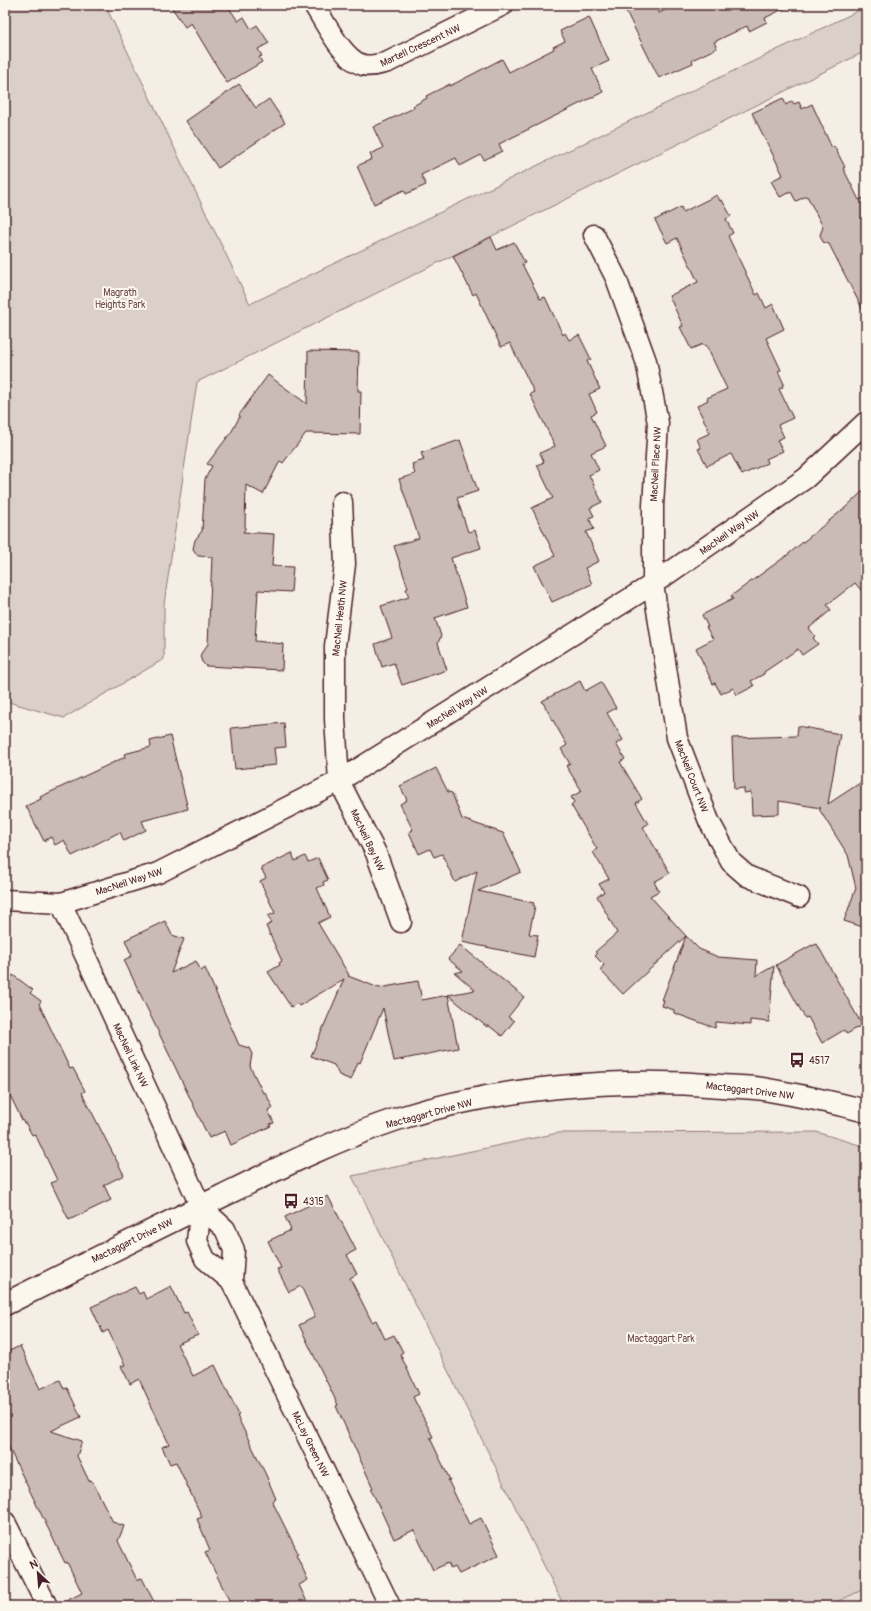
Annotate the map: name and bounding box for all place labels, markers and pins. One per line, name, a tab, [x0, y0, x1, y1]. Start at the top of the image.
bus stop icon: 4517	[788, 1051, 806, 1069]
place label: 4517	[809, 1055, 830, 1067]
bus stop icon: 4315	[282, 1192, 300, 1210]
place label: 4315	[303, 1196, 324, 1208]

